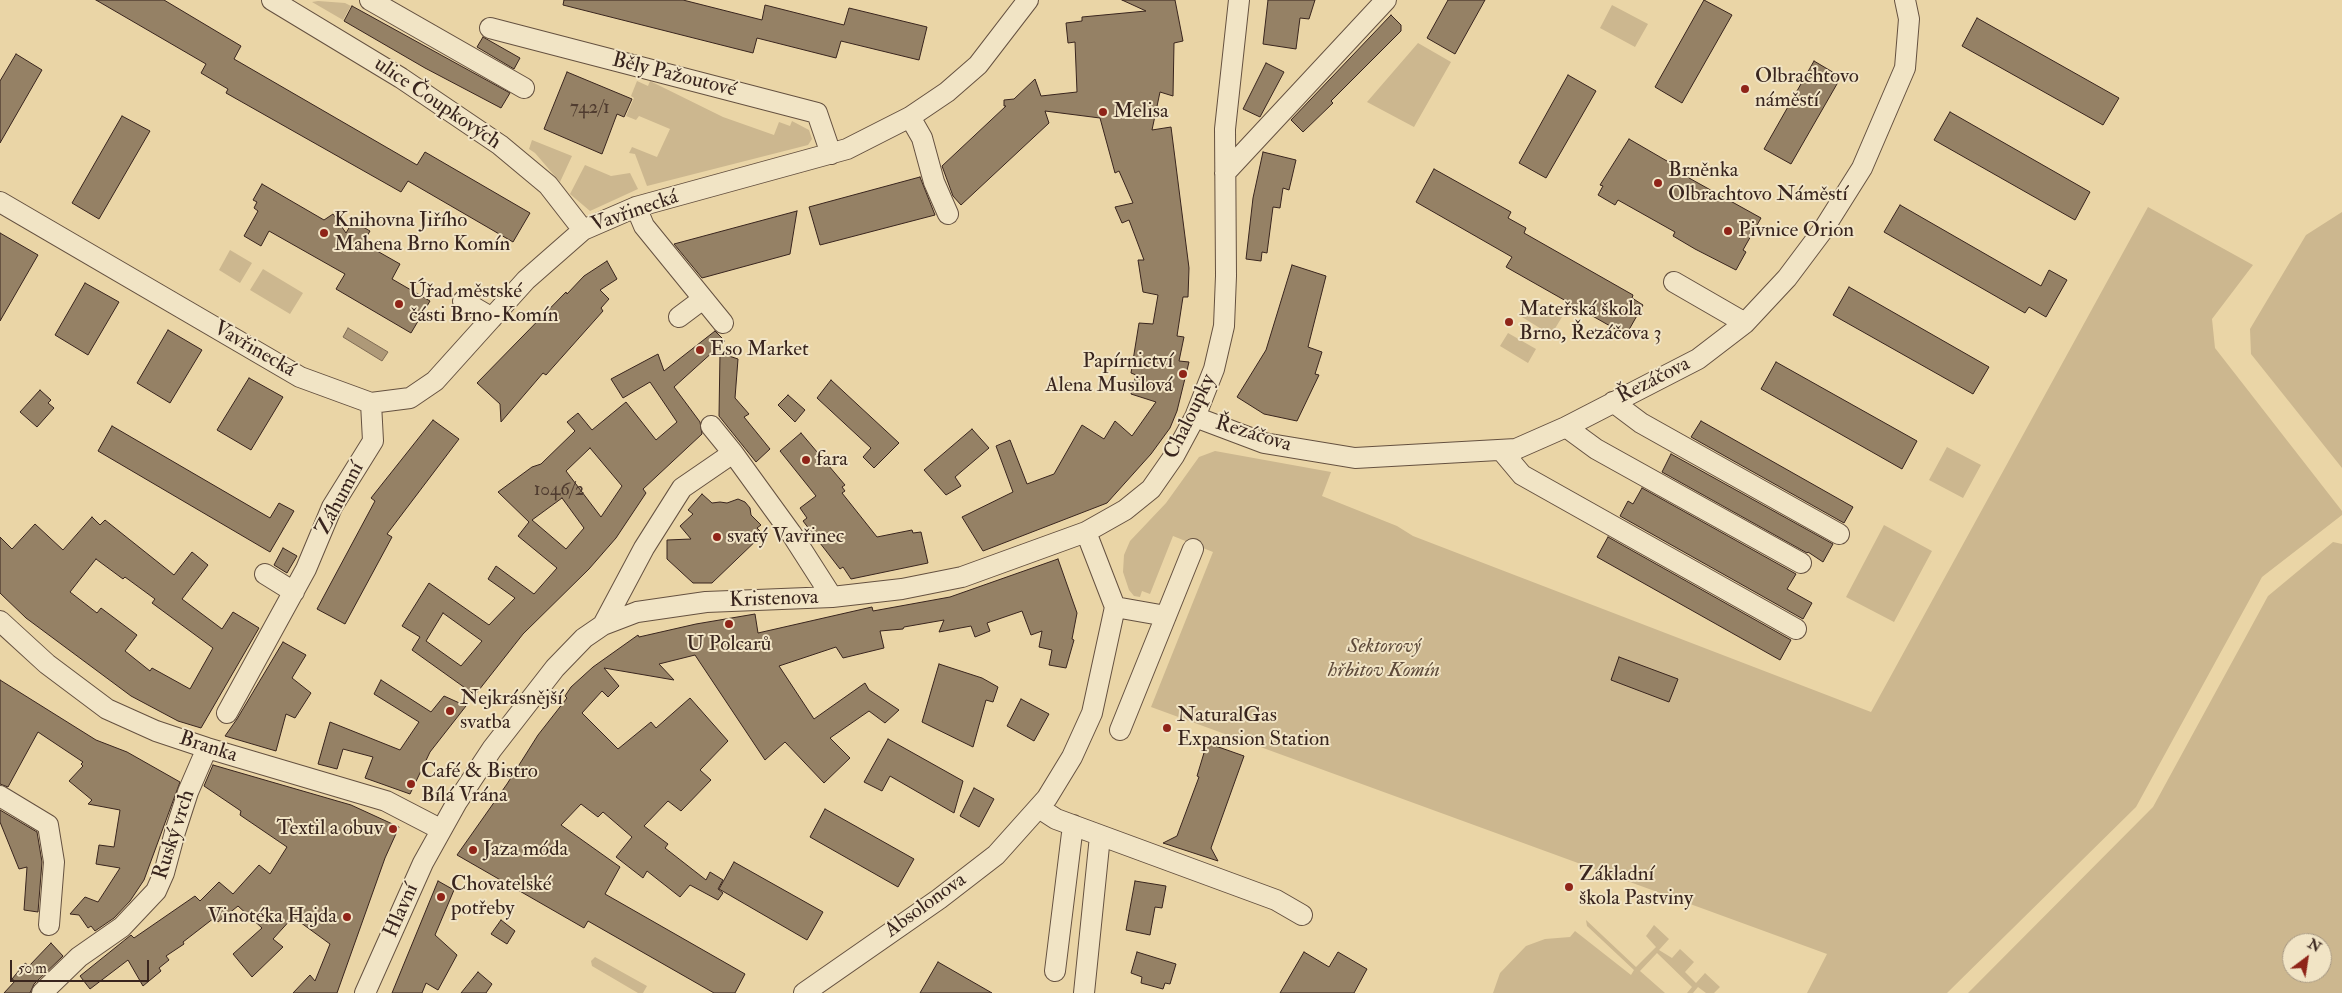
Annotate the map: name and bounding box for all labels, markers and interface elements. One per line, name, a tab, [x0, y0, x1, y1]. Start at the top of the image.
street label: Běly Pažoutové	[609, 48, 739, 104]
street label: ulice Čoupkových	[369, 52, 505, 156]
place label: Olbrachtovo náměstí	[1755, 64, 1859, 114]
marker: Olbrachtovo náměstí	[1739, 83, 1751, 95]
house number: 742/1	[570, 98, 610, 120]
place label: Melisa	[1113, 99, 1169, 125]
marker: Melisa	[1097, 106, 1109, 118]
place label: Brněnka Olbrachtovo Náměstí	[1668, 158, 1848, 208]
marker: Brněnka Olbrachtovo Náměstí	[1652, 177, 1664, 189]
street label: Vavřinecká	[588, 185, 682, 239]
place label: Knihovna Jiřího Mahena Brno Komín	[334, 208, 510, 258]
place label: Pivnice Orion	[1738, 218, 1854, 244]
marker: Pivnice Orion	[1722, 225, 1734, 237]
marker: Knihovna Jiřího Mahena Brno Komín	[318, 227, 330, 239]
place label: Úřad městské části Brno-Komín	[409, 279, 558, 329]
place label: Mateřská škola Brno, Řezáčova 3	[1519, 297, 1662, 347]
marker: Úřad městské části Brno-Komín	[393, 298, 405, 310]
street label: Vavřinecká	[209, 316, 299, 384]
marker: Mateřská škola Brno, Řezáčova 3	[1503, 316, 1515, 328]
place label: Eso Market	[710, 337, 809, 363]
marker: Eso Market	[694, 344, 706, 356]
place label: Papírnictví Alena Musilová	[1045, 349, 1173, 399]
street label: Řezáčova	[1613, 352, 1695, 410]
marker: Papírnictví Alena Musilová	[1177, 368, 1189, 380]
street label: Chaloupky	[1160, 371, 1222, 463]
street label: Řezáčova	[1212, 411, 1294, 459]
place label: fara	[816, 447, 848, 473]
marker: fara	[800, 454, 812, 466]
street label: Záhumní	[311, 458, 371, 540]
house number: 1046/2	[534, 480, 584, 502]
place label: svatý Vavřinec	[727, 524, 844, 550]
marker: svatý Vavřinec	[711, 531, 723, 543]
street label: Kristenova	[729, 586, 819, 614]
marker: U Polcarů	[723, 618, 735, 630]
place label: U Polcarů	[687, 632, 771, 658]
park label: Sektorový hřbitov Komín	[1328, 634, 1440, 684]
place label: Nejkrásnější svatba	[460, 686, 563, 736]
place label: NaturalGas Expansion Station	[1177, 703, 1330, 753]
marker: Nejkrásnější svatba	[444, 705, 456, 717]
marker: NaturalGas Expansion Station	[1161, 722, 1173, 734]
street label: Branka	[176, 727, 240, 769]
place label: Café & Bistro Bílá Vrána	[421, 759, 538, 809]
marker: Café & Bistro Bílá Vrána	[405, 778, 417, 790]
street label: Ruský vrch	[149, 787, 201, 883]
place label: Textil a obuv	[276, 816, 383, 842]
marker: Textil a obuv	[387, 823, 399, 835]
place label: Jaza móda	[483, 837, 568, 863]
marker: Jaza móda	[467, 844, 479, 856]
place label: Základní škola Pastviny	[1579, 862, 1693, 912]
street label: Absolonova	[880, 868, 972, 944]
place label: Chovatelské potřeby	[451, 872, 552, 922]
street label: Hlavní	[379, 880, 425, 942]
marker: Základní škola Pastviny	[1563, 881, 1575, 893]
marker: Chovatelské potřeby	[435, 891, 447, 903]
place label: Vinotéka Hajda	[208, 904, 337, 930]
marker: Vinotéka Hajda	[341, 911, 353, 923]
north arrow	[2282, 933, 2332, 983]
text: N	[2305, 935, 2324, 956]
scale bar	[12, 950, 151, 982]
text: 50 m	[18, 959, 47, 978]

